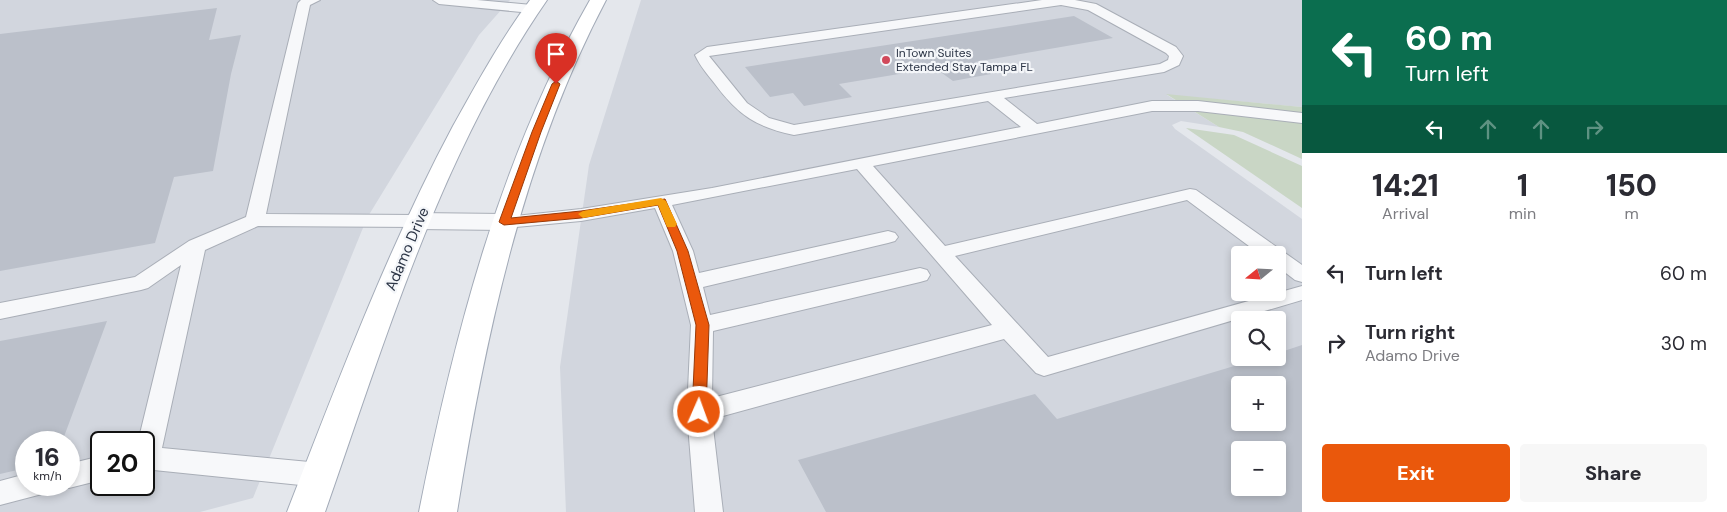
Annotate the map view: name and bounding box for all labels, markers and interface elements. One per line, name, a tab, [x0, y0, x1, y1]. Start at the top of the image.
text: 60 m	[1405, 15, 1493, 61]
icon: left	[1322, 20, 1387, 85]
pin	[535, 33, 577, 84]
icon: arrive	[542, 40, 570, 68]
place label: InTown Suites Extended Stay Tampa FL	[896, 45, 1033, 75]
marker: InTown Suites Extended Stay Tampa FL	[880, 54, 892, 66]
text: Turn left	[1405, 59, 1489, 88]
icon: left	[1421, 115, 1449, 143]
icon: ahead	[1474, 115, 1502, 143]
icon: ahead	[1527, 115, 1555, 143]
icon: right	[1580, 115, 1608, 143]
text: 14:21	[1372, 166, 1439, 205]
text: 1	[1517, 166, 1528, 205]
text: 150	[1606, 166, 1657, 205]
text: Arrival	[1382, 203, 1429, 224]
text: min	[1509, 203, 1536, 224]
text: m	[1624, 203, 1639, 224]
street label: Adamo Drive	[380, 204, 434, 294]
north arrow	[1231, 246, 1286, 301]
map controls	[1231, 246, 1286, 496]
icon: left	[1322, 259, 1350, 287]
text: Turn left	[1365, 261, 1443, 286]
text: 60 m	[1660, 261, 1707, 286]
button: search	[1231, 311, 1286, 366]
text: Turn right	[1365, 320, 1455, 345]
icon: right	[1322, 329, 1350, 357]
text: 30 m	[1661, 331, 1707, 356]
text: Adamo Drive	[1365, 345, 1460, 366]
button: +	[1231, 376, 1286, 431]
position arrow	[672, 385, 724, 437]
speed limit sign: 20	[90, 431, 155, 496]
text: 16	[35, 441, 60, 474]
button: −	[1231, 441, 1286, 496]
button: Exit	[1322, 444, 1510, 502]
button: Share	[1520, 444, 1707, 502]
text: km/h	[33, 468, 62, 484]

